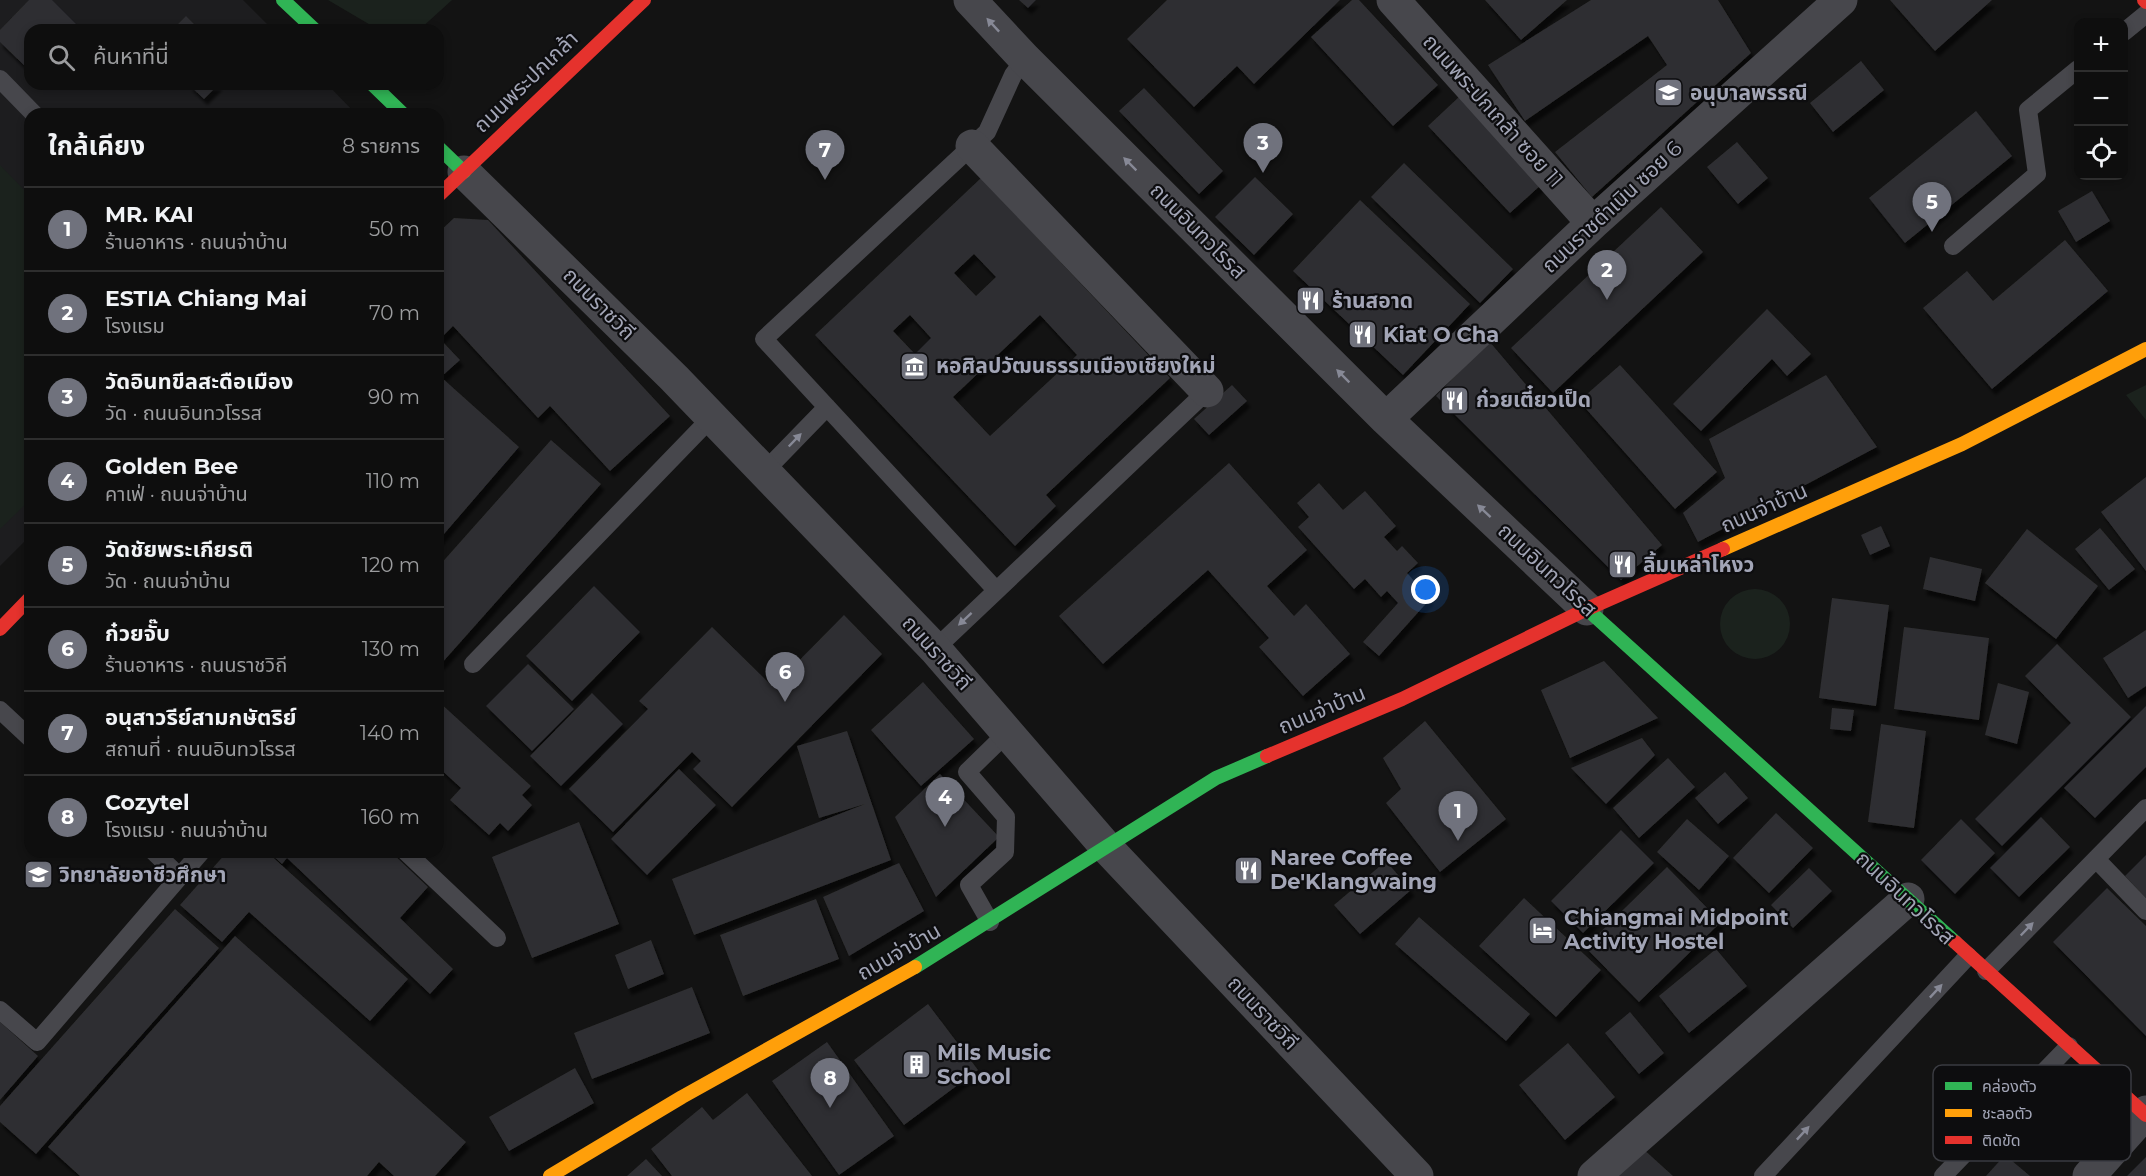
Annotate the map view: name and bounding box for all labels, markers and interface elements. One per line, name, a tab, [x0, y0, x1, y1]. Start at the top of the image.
map controls	[2074, 18, 2128, 180]
button: +	[2074, 18, 2128, 72]
one-way arrow	[987, 19, 1001, 33]
search box	[24, 24, 444, 90]
street label: ถนนพระปกเกล้า	[468, 26, 583, 138]
street label: ถนนพระปกเกล้า ซอย 11	[1418, 29, 1569, 192]
icon: search	[45, 41, 78, 74]
text: ค้นหาที่นี่	[93, 43, 169, 70]
button: −	[2074, 72, 2128, 126]
school or university icon: อนุบาลพรรณี	[1653, 77, 1685, 109]
place label: อนุบาลพรรณี	[1690, 80, 1808, 106]
pin: 3	[1244, 124, 1282, 173]
button: locate	[2074, 126, 2128, 180]
text: ใกล้เคียง	[48, 130, 145, 162]
pin: 7	[806, 130, 844, 180]
text: 8 รายการ	[342, 134, 420, 158]
street label: ถนนราชดำเนิน ซอย 6	[1537, 135, 1687, 278]
one-way arrow	[1123, 157, 1138, 171]
street label: ถนนอินทวโรรส	[1145, 178, 1251, 284]
pin: 5	[1912, 182, 1952, 232]
text: MR. KAI	[105, 201, 194, 228]
text: 1	[64, 217, 71, 241]
text: 50 m	[369, 217, 420, 241]
text: ร้านอาหาร · ถนนจ่าบ้าน	[105, 230, 288, 254]
pin: 2	[1588, 250, 1626, 300]
street label: ถนนราชวิถี	[558, 262, 641, 345]
text: ESTIA Chiang Mai	[105, 285, 307, 312]
restaurant icon: ร้านสอาด	[1295, 285, 1327, 317]
place label: ร้านสอาด	[1332, 288, 1413, 313]
text: 2	[62, 301, 73, 325]
text: 70 m	[369, 301, 420, 325]
text: โรงแรม	[105, 314, 165, 338]
restaurant icon: Kiat O Cha	[1346, 319, 1378, 351]
place label: Kiat O Cha	[1383, 322, 1499, 347]
museum icon: หอศิลปวัฒนธรรมเมืองเชียงใหม่	[899, 350, 931, 382]
place label: หอศิลปวัฒนธรรมเมืองเชียงใหม่	[936, 353, 1216, 378]
text: วัดอินทขีลสะดือเมือง	[105, 368, 293, 395]
one-way arrow	[1337, 369, 1351, 383]
restaurant icon: ก๋วยเตี๋ยวเป็ด	[1439, 384, 1471, 416]
text: 3	[62, 385, 73, 409]
text: 90 m	[368, 385, 420, 409]
place label: ก๋วยเตี๋ยวเป็ด	[1476, 385, 1591, 412]
text: วัด · ถนนอินทวโรรส	[105, 401, 262, 425]
one-way arrow	[788, 433, 802, 448]
text: Golden Bee	[105, 453, 238, 480]
text: 4	[61, 469, 74, 493]
text: 110 m	[366, 469, 420, 493]
street label: ถนนจ่าบ้าน	[1717, 477, 1811, 538]
text: คาเฟ่ · ถนนจ่าบ้าน	[105, 482, 248, 506]
one-way arrow	[1477, 504, 1491, 518]
street label: ถนนอินทวโรรส	[1493, 518, 1602, 621]
text: วัดชัยพระเกียรติ	[105, 536, 253, 563]
restaurant icon: ลิ้มเหล่าโหงว	[1606, 549, 1638, 581]
place label: ลิ้มเหล่าโหงว	[1643, 551, 1754, 577]
text: 5	[62, 553, 73, 577]
text: 120 m	[362, 553, 420, 577]
text: วัด · ถนนจ่าบ้าน	[105, 569, 230, 593]
your location	[1411, 575, 1440, 604]
street label: ถนนราชวิถี	[897, 610, 977, 695]
one-way arrow	[959, 612, 973, 626]
text: ก๋วยจั๊บ	[105, 620, 170, 647]
text: 6	[61, 637, 74, 661]
text: 130 m	[362, 637, 420, 661]
pin: 6	[766, 652, 804, 702]
text: ร้านอาหาร · ถนนราชวิถี	[105, 653, 287, 677]
street label: ถนนจ่าบ้าน	[1274, 680, 1369, 739]
text: อนุสาวรีย์สามกษัตริย์	[105, 704, 297, 731]
text: 7	[61, 721, 74, 745]
text: 140 m	[360, 721, 420, 745]
text: สถานที่ · ถนนอินทวโรรส	[105, 737, 296, 761]
pin: 4	[926, 778, 964, 827]
text: Cozytel	[105, 789, 190, 816]
pin: 1	[1438, 792, 1478, 841]
text: 8	[61, 805, 74, 829]
text: 160 m	[361, 805, 420, 829]
text: โรงแรม · ถนนจ่าบ้าน	[105, 818, 268, 842]
place label: Naree Coffee De'Klangwaing	[1270, 845, 1437, 894]
street label: ถนนอินทวโรรส	[1851, 846, 1960, 949]
restaurant icon: Naree Coffee De'Klangwaing	[1233, 854, 1265, 886]
school or university icon: วิทยาลัยอาชีวศึกษา	[22, 859, 54, 891]
place label: วิทยาลัยอาชีวศึกษา	[58, 862, 226, 887]
place label: Chiangmai Midpoint Activity Hostel	[1563, 905, 1789, 954]
hotel icon: Chiangmai Midpoint Activity Hostel	[1527, 914, 1559, 946]
street label: ถนนจ่าบ้าน	[853, 918, 945, 985]
one-way arrow	[2020, 922, 2034, 936]
street label: ถนนราชวิถี	[1223, 971, 1304, 1055]
one-way arrow	[1929, 984, 1942, 999]
place label: Mils Music School	[937, 1040, 1052, 1089]
building icon: Mils Music School	[900, 1049, 932, 1081]
pin: 8	[810, 1058, 850, 1108]
legend	[1933, 1065, 2131, 1161]
text: คล่องตัว	[1982, 1077, 2037, 1096]
text: ชะลอตัว	[1982, 1104, 2033, 1123]
one-way arrow	[1796, 1126, 1810, 1141]
text: ติดขัด	[1982, 1131, 2021, 1150]

